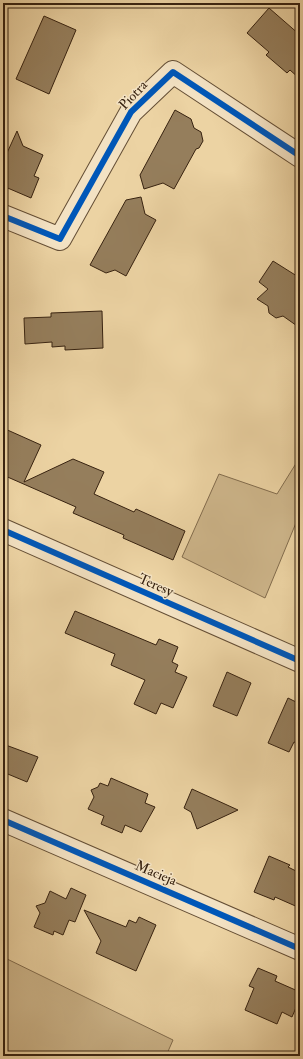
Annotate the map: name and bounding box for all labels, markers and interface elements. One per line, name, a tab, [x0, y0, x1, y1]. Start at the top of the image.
street label: Piotra	[115, 77, 151, 113]
street label: Teresy	[135, 570, 177, 601]
street label: Macieja	[133, 857, 180, 889]

